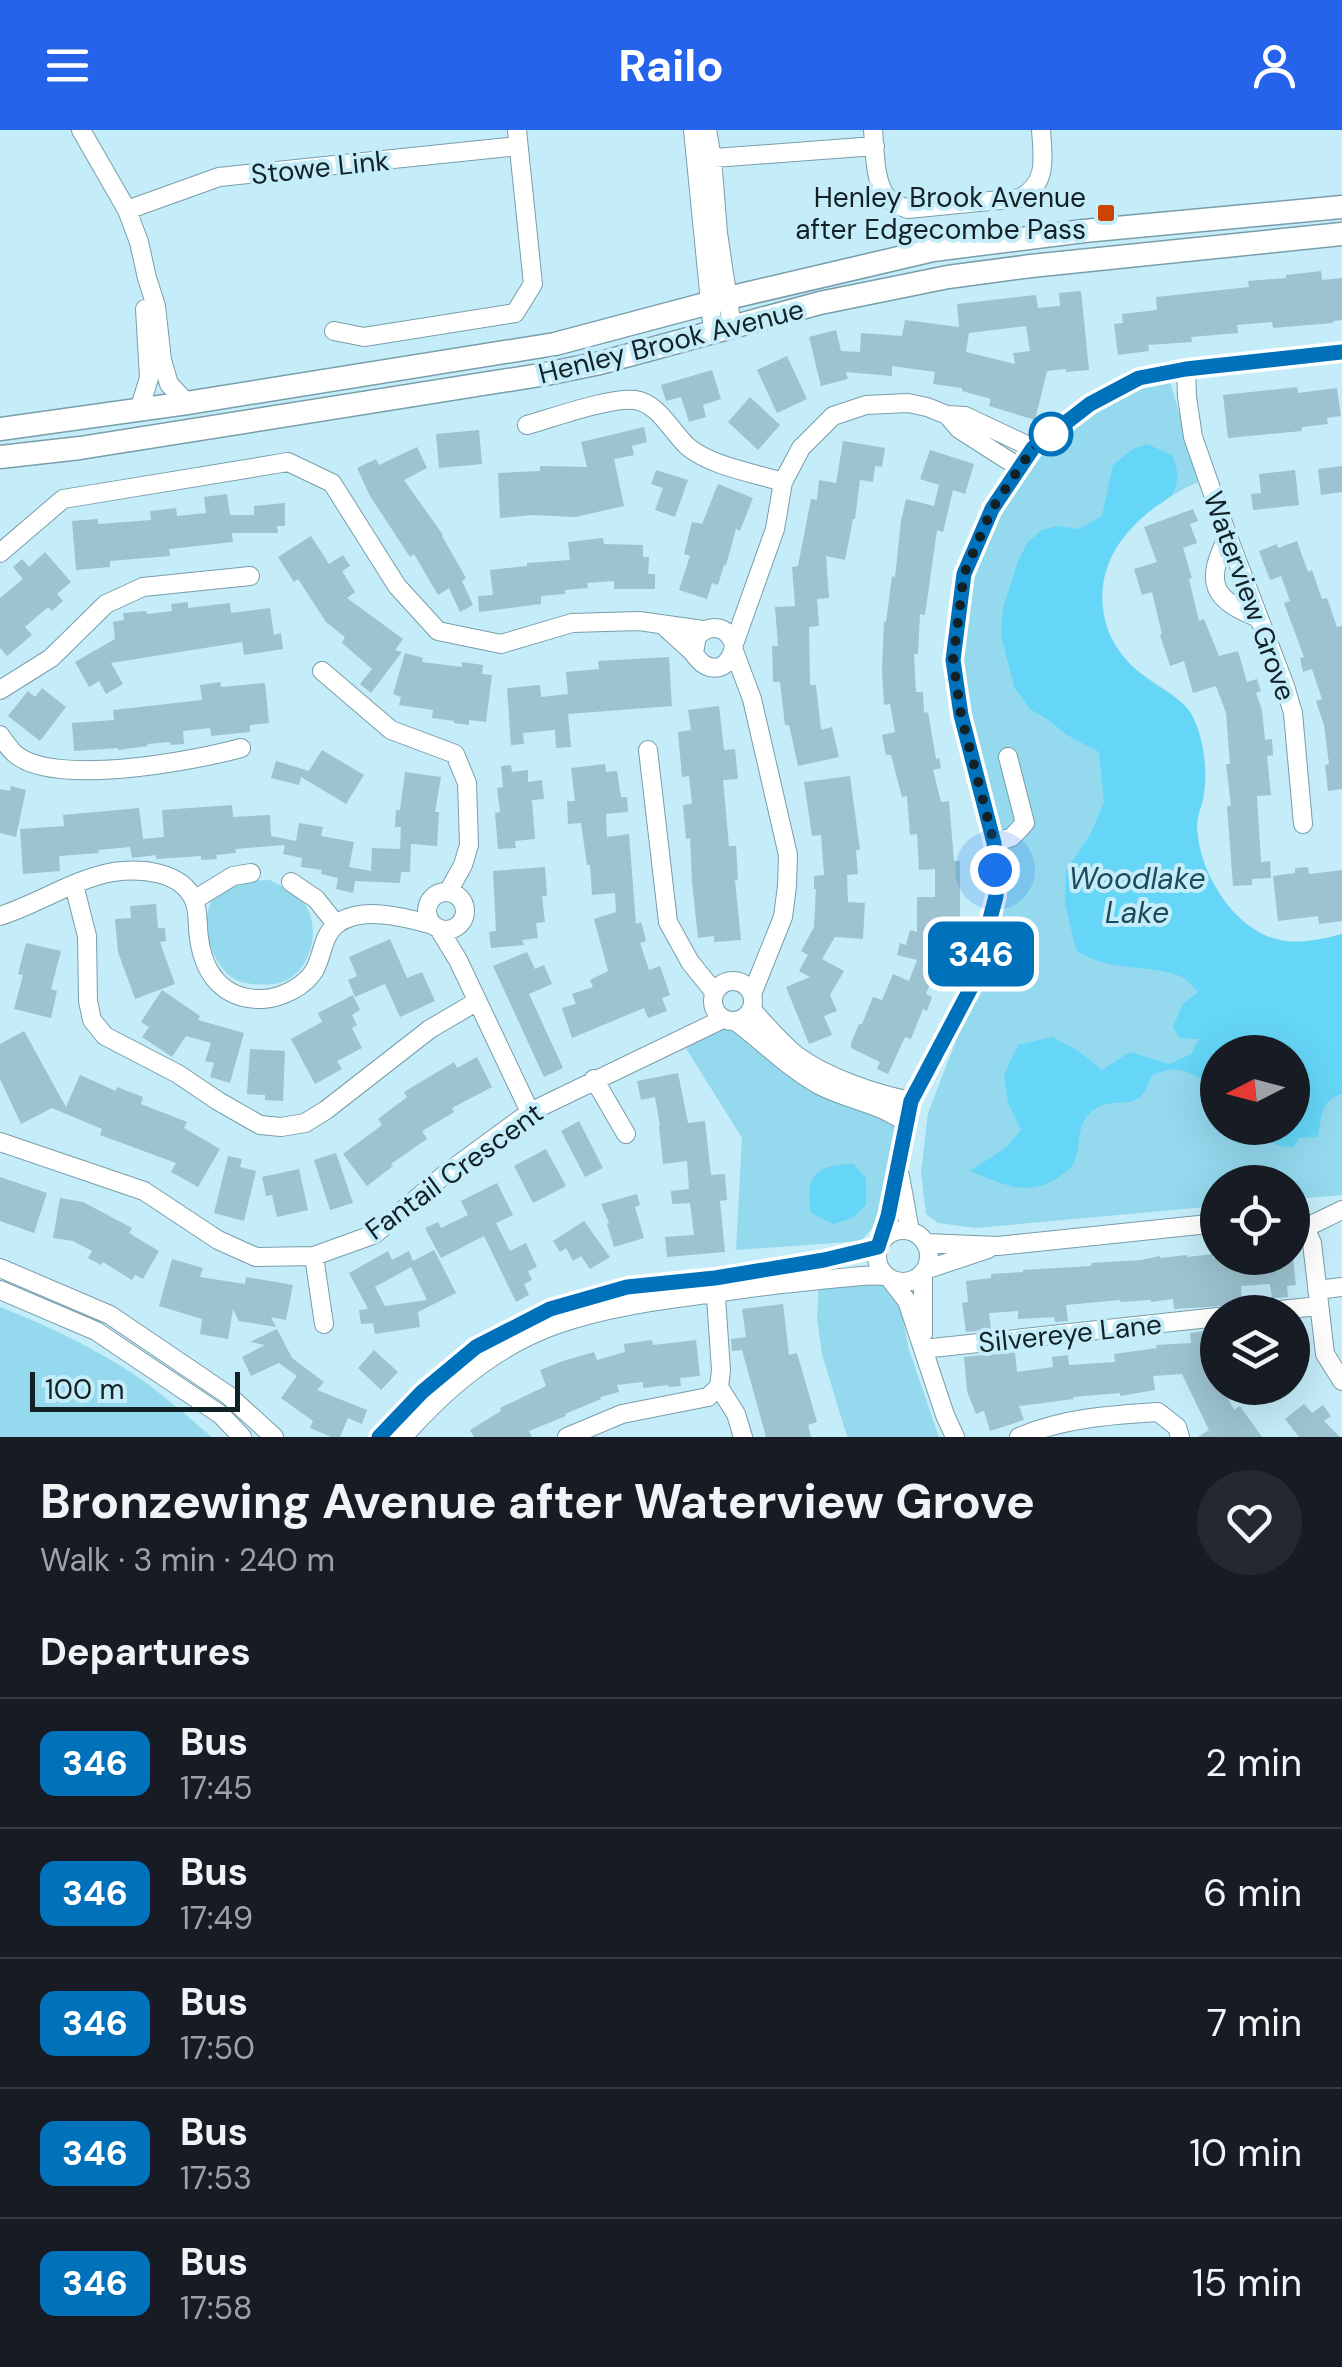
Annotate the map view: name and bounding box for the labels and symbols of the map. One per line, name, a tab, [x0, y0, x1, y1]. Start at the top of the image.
street label: Stowe Link	[249, 142, 391, 193]
place label: Henley Brook Avenue after Edgecombe Pass	[795, 179, 1086, 248]
marker: Henley Brook Avenue after Edgecombe Pass	[1095, 202, 1117, 224]
street label: Henley Brook Avenue	[535, 291, 808, 392]
unlabelled marker	[1030, 413, 1072, 455]
street label: Waterview Grove	[1195, 486, 1305, 706]
your location	[970, 845, 1020, 895]
water label: Woodlake Lake	[1068, 859, 1206, 932]
line badge: 346	[924, 922, 1038, 986]
north arrow	[1200, 1035, 1310, 1145]
street label: Fantail Crescent	[358, 1094, 550, 1248]
street label: Silvereye Lane	[977, 1305, 1163, 1362]
scale bar	[30, 1367, 240, 1412]

